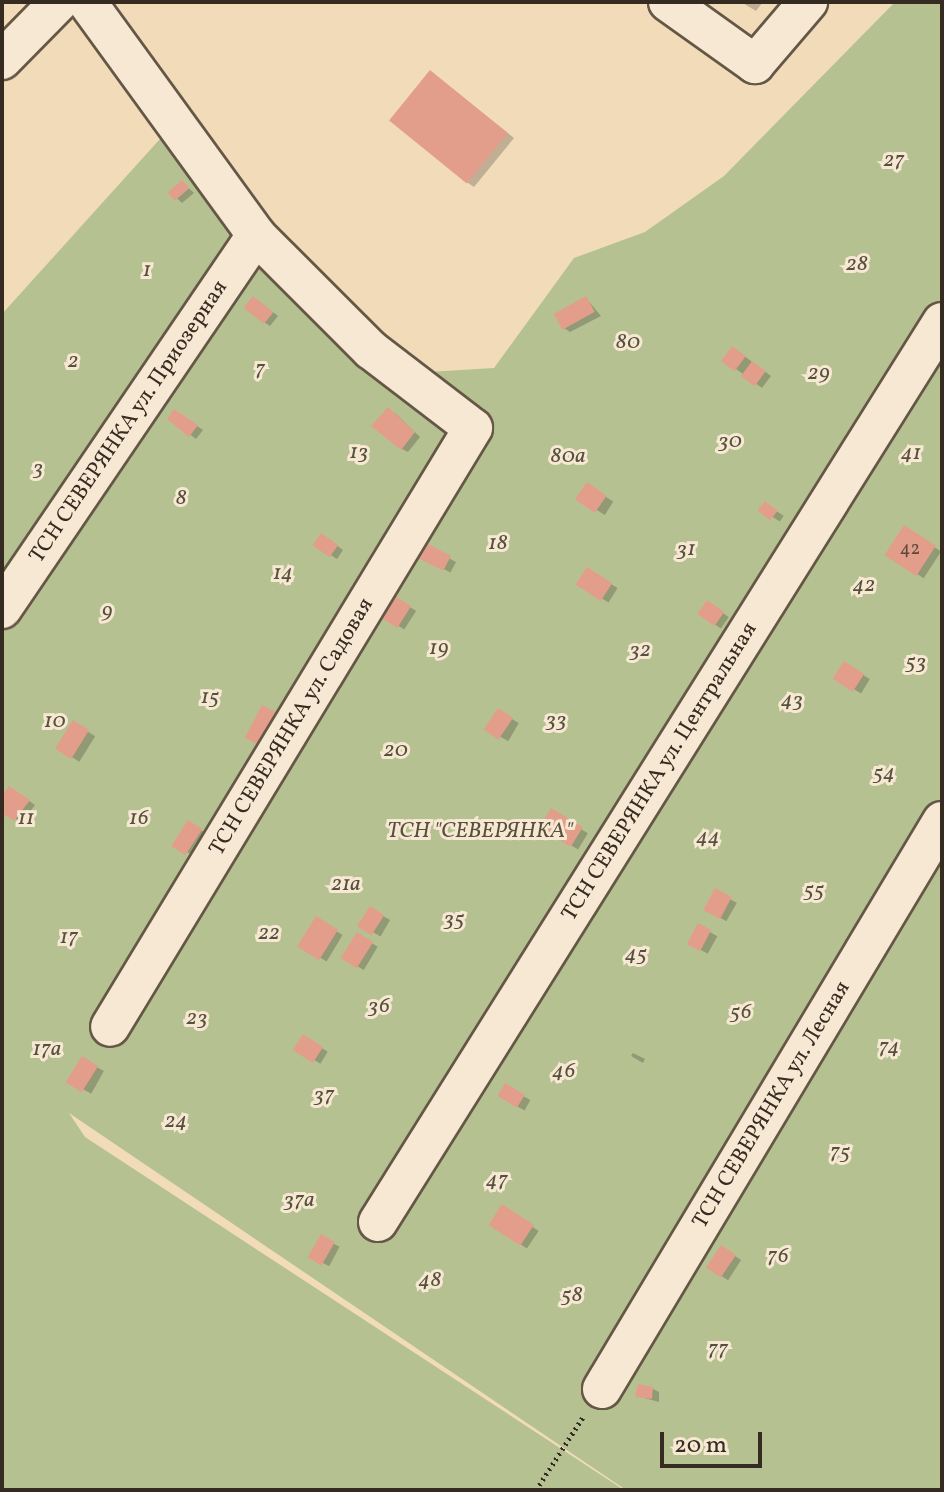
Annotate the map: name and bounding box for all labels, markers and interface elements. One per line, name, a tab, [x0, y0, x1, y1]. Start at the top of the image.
park label: 27	[884, 148, 904, 174]
park label: 28	[846, 252, 868, 278]
park label: 1	[143, 258, 151, 284]
street label: ТСН СЕВЕРЯНКА ул. Приозерная	[24, 275, 234, 569]
park label: 80	[616, 330, 640, 356]
park label: 2	[68, 349, 78, 375]
park label: 7	[255, 357, 265, 383]
park label: 29	[808, 361, 830, 387]
park label: 30	[718, 429, 742, 455]
park label: 13	[350, 440, 368, 466]
park label: 41	[901, 441, 921, 467]
park label: 80а	[550, 444, 586, 470]
park label: 3	[33, 456, 43, 482]
park label: 8	[175, 486, 187, 512]
park label: 18	[488, 531, 508, 557]
park label: 31	[677, 537, 695, 563]
house number: 42	[900, 539, 920, 561]
park label: 14	[273, 561, 293, 587]
park label: 42	[853, 573, 875, 599]
street label: ТСН СЕВЕРЯНКА ул. Садовая	[204, 593, 380, 861]
park label: 9	[101, 599, 113, 625]
street label: ТСН СЕВЕРЯНКА ул. Центральная	[557, 618, 763, 926]
park label: 19	[429, 636, 449, 662]
park label: 32	[629, 638, 651, 664]
park label: 53	[906, 650, 926, 676]
park label: 15	[201, 685, 219, 711]
park label: 43	[781, 688, 803, 714]
park label: 33	[545, 708, 567, 734]
park label: 10	[44, 709, 66, 735]
park label: 20	[384, 738, 408, 764]
park label: 54	[873, 761, 895, 787]
park label: 11	[18, 806, 34, 832]
park label: 16	[129, 806, 149, 832]
park label: ТСН "СЕВЕРЯНКА"	[387, 819, 573, 845]
park label: 44	[696, 825, 720, 851]
park label: 21а	[331, 872, 361, 898]
park label: 55	[804, 878, 824, 904]
park label: 35	[444, 907, 464, 933]
park label: 22	[258, 921, 280, 947]
park label: 17	[60, 925, 78, 951]
park label: 45	[625, 942, 647, 968]
street label: ТСН СЕВЕРЯНКА ул. Лесная	[687, 976, 857, 1234]
park label: 36	[368, 994, 390, 1020]
park label: 56	[730, 1000, 752, 1026]
park label: 23	[186, 1006, 208, 1032]
park label: 74	[879, 1035, 899, 1061]
park label: 17а	[33, 1037, 61, 1063]
park label: 46	[552, 1059, 576, 1085]
park label: 37	[314, 1083, 334, 1109]
park label: 24	[165, 1109, 187, 1135]
park label: 75	[830, 1140, 850, 1166]
park label: 47	[486, 1168, 508, 1194]
park label: 37а	[283, 1188, 315, 1214]
park label: 76	[767, 1244, 789, 1270]
park label: 48	[419, 1268, 441, 1294]
park label: 58	[561, 1283, 583, 1309]
park label: 77	[708, 1337, 728, 1363]
scale bar	[664, 1416, 766, 1466]
text: 20 m	[674, 1429, 727, 1463]

